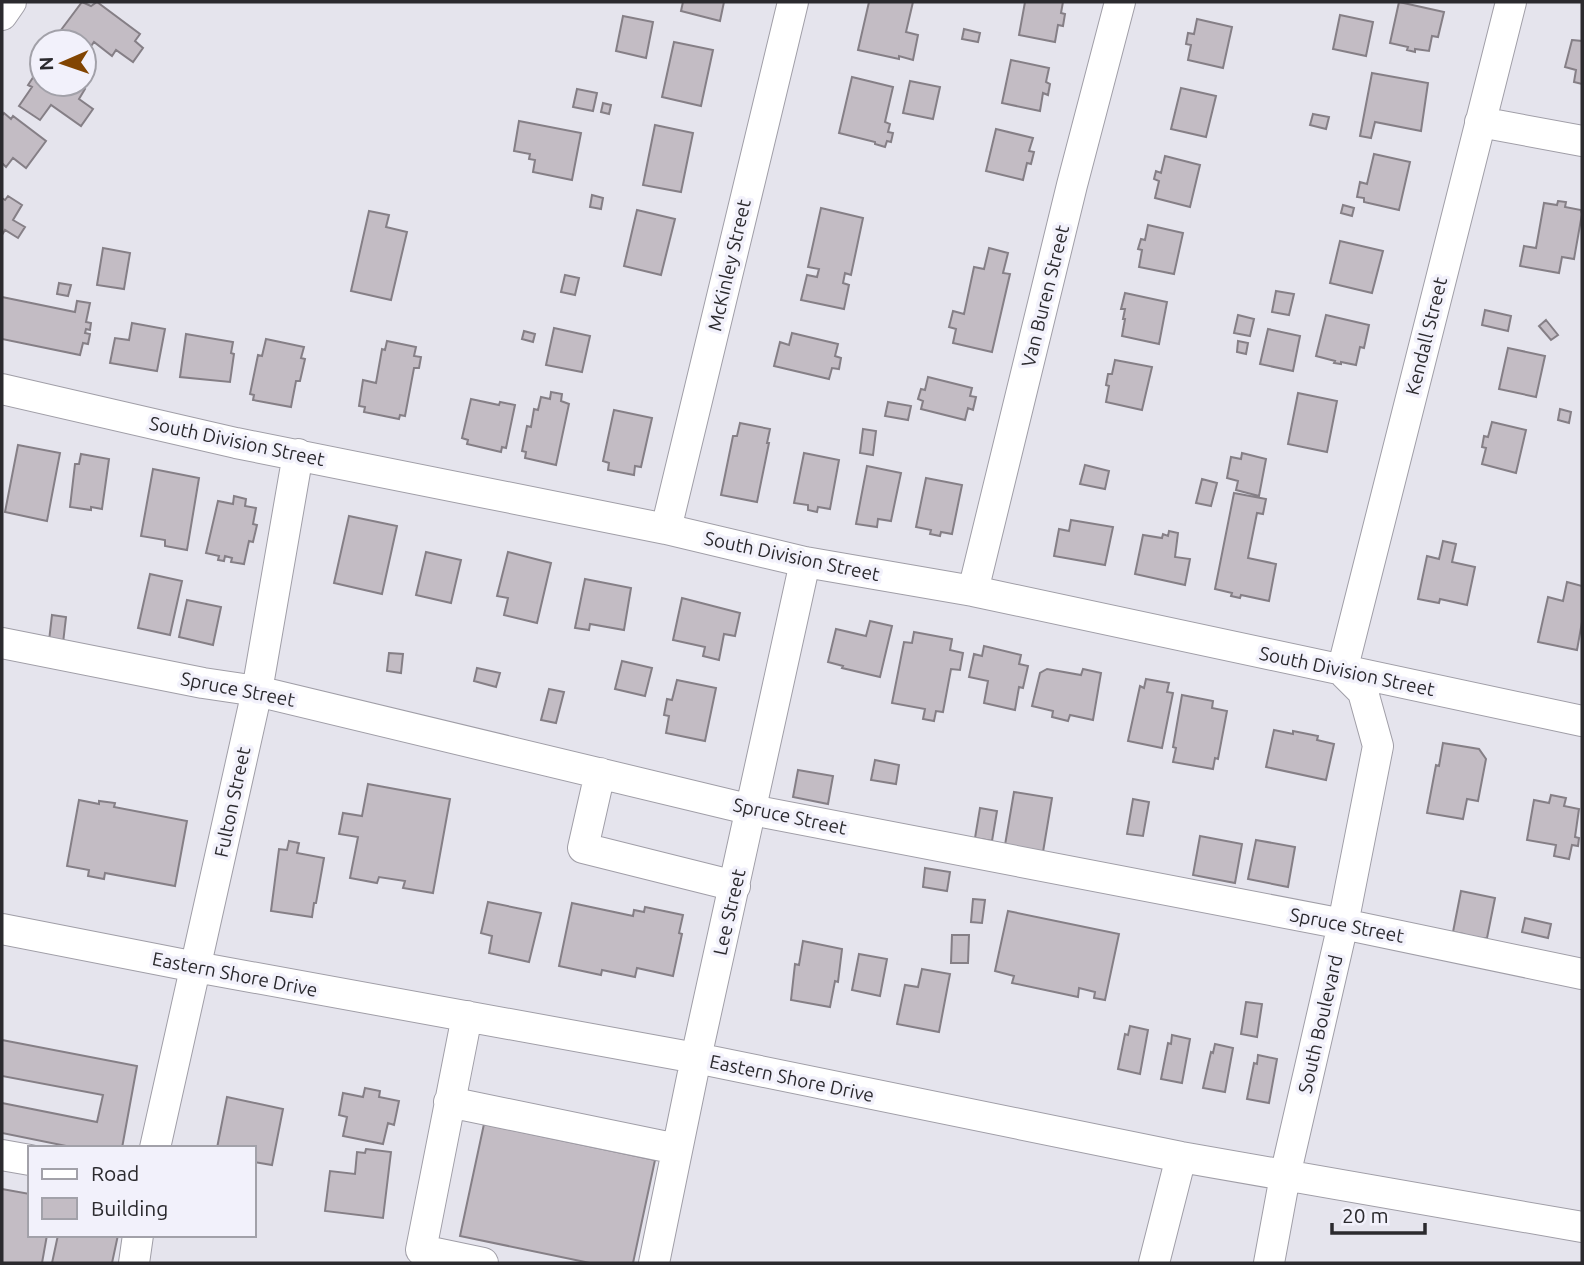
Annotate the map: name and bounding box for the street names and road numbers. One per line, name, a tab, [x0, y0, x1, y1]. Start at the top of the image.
street label: McKinley Street	[703, 196, 755, 333]
street label: Van Buren Street	[1017, 222, 1073, 369]
street label: Kendall Street	[1401, 274, 1451, 397]
street label: South Division Street	[147, 412, 327, 470]
street label: South Division Street	[702, 527, 882, 585]
street label: South Division Street	[1257, 642, 1437, 700]
street label: Spruce Street	[179, 667, 297, 711]
street label: Fulton Street	[210, 744, 255, 859]
street label: Spruce Street	[731, 793, 849, 839]
street label: Lee Street	[708, 866, 750, 957]
street label: Spruce Street	[1288, 903, 1406, 947]
street label: Eastern Shore Drive	[151, 947, 319, 1001]
street label: South Boulevard	[1293, 953, 1347, 1095]
street label: Eastern Shore Drive	[708, 1050, 876, 1106]

